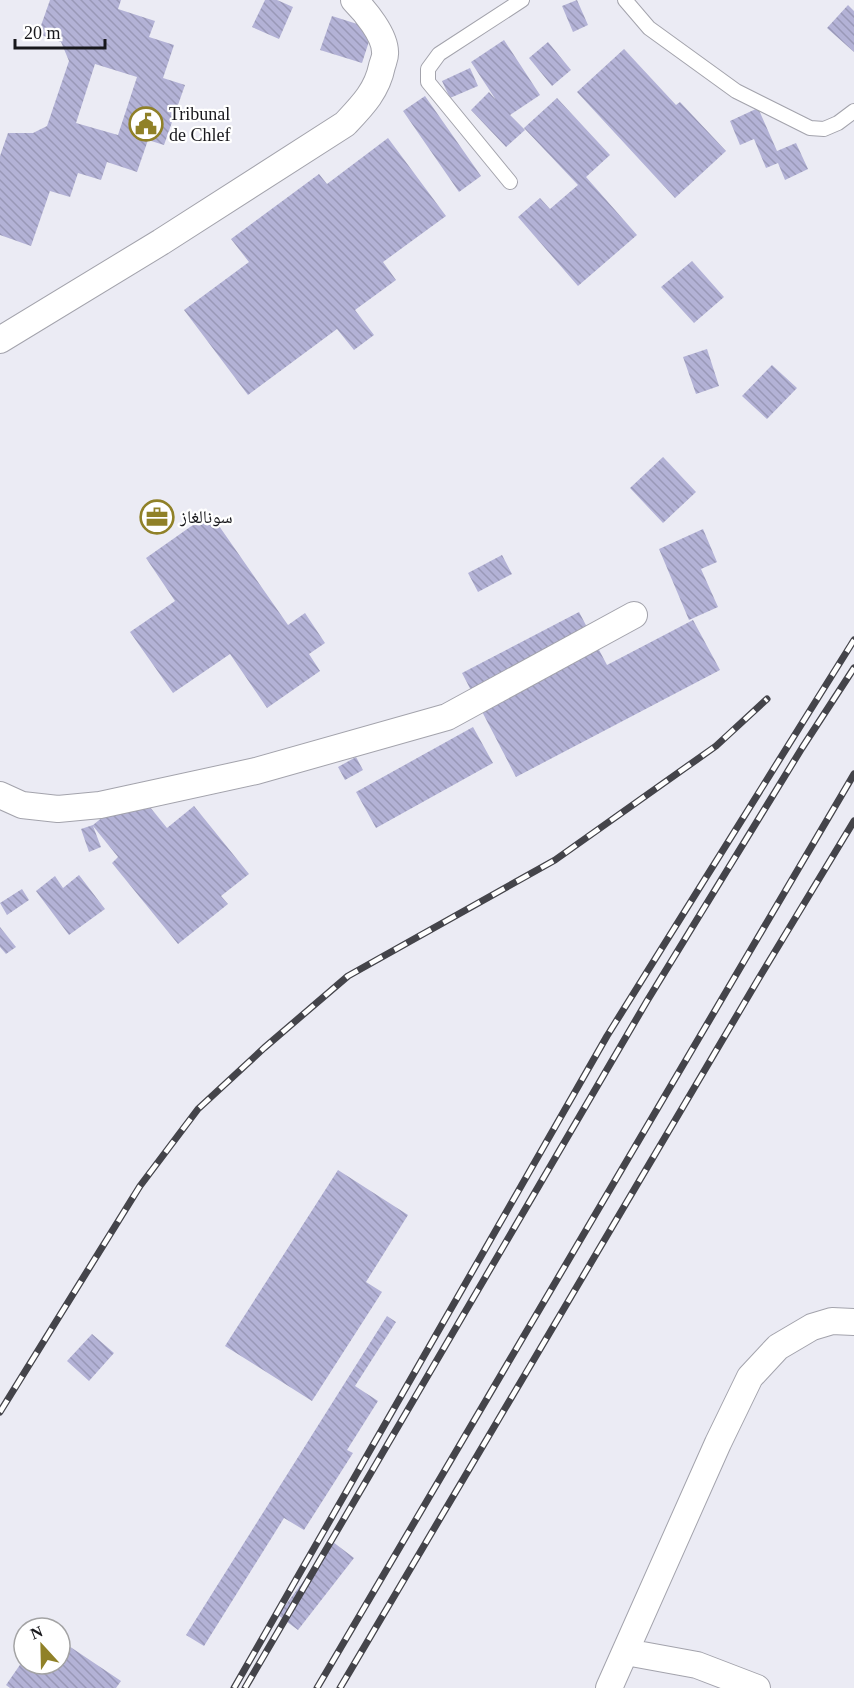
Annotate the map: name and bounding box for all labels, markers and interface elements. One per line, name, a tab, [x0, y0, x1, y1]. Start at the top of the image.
scale bar	[15, 12, 105, 50]
text: 20 m	[24, 23, 61, 43]
place label: Tribunal de Chlef	[169, 104, 230, 145]
public building icon: Tribunal de Chlef	[128, 106, 164, 142]
office icon: سونالغاز	[139, 499, 175, 535]
place label: سونالغاز	[179, 507, 233, 527]
north arrow	[12, 1616, 72, 1676]
text: N	[28, 1622, 46, 1643]

